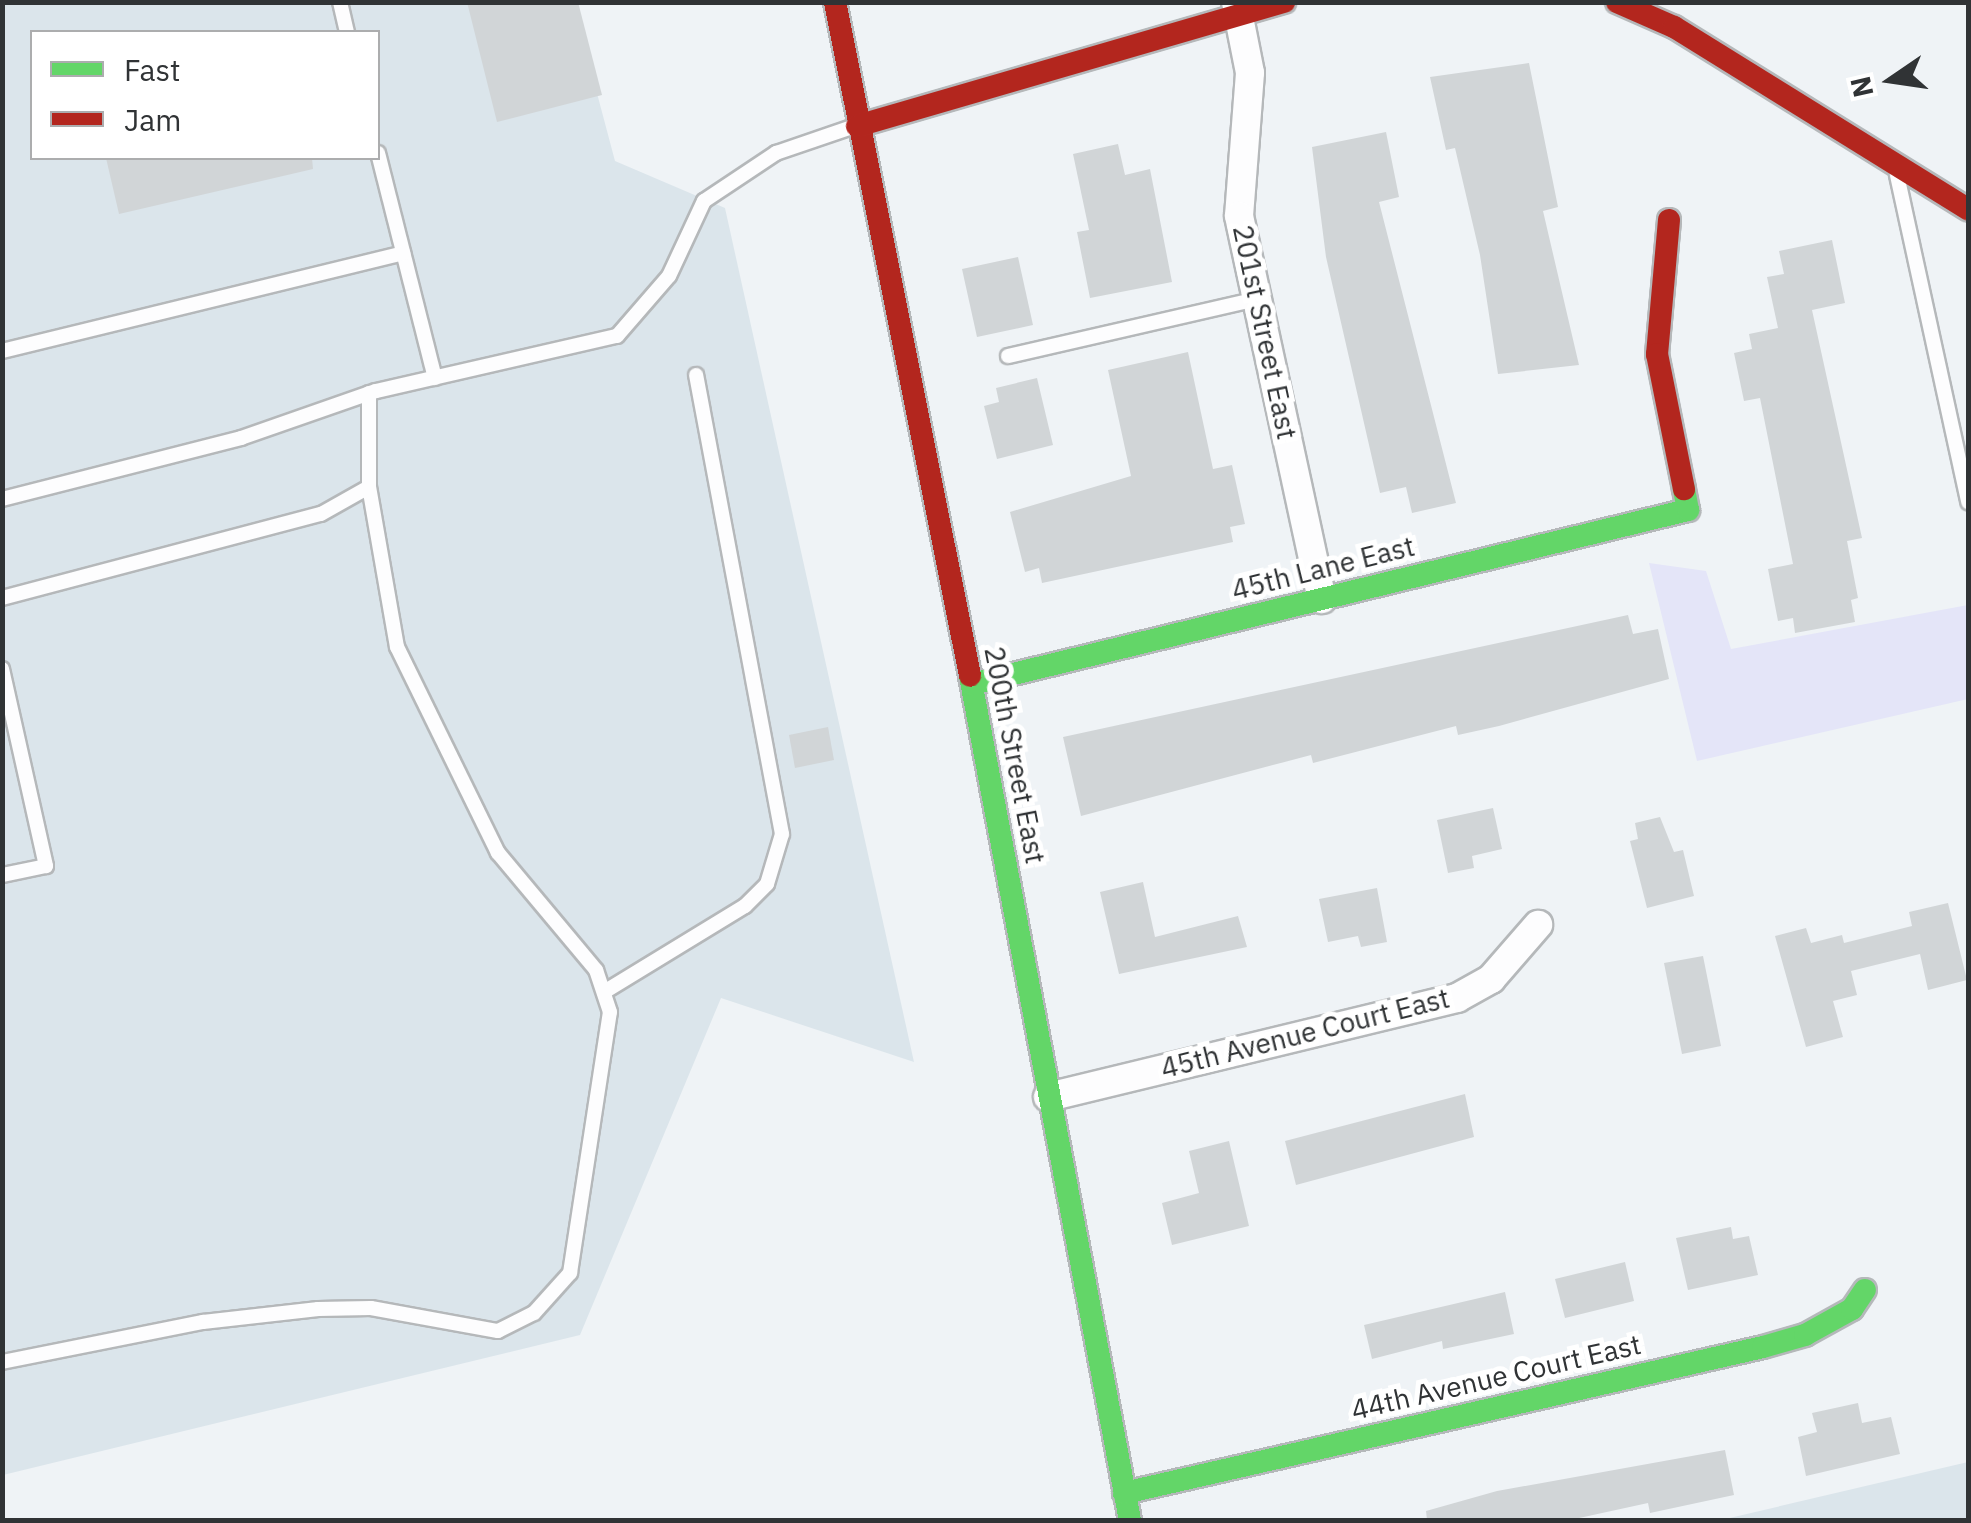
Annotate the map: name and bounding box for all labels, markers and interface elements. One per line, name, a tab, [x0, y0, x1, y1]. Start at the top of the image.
legend	[30, 30, 380, 160]
north arrow	[1841, 30, 1941, 130]
text: Fast	[124, 50, 181, 89]
text: N	[1841, 73, 1882, 101]
text: Jam	[124, 100, 182, 139]
street label: 201st Street East	[1226, 222, 1304, 442]
street label: 45th Lane East	[1228, 529, 1418, 607]
street label: 200th Street East	[977, 643, 1053, 867]
street label: 45th Avenue Court East	[1157, 981, 1453, 1085]
street label: 44th Avenue Court East	[1348, 1327, 1644, 1427]

